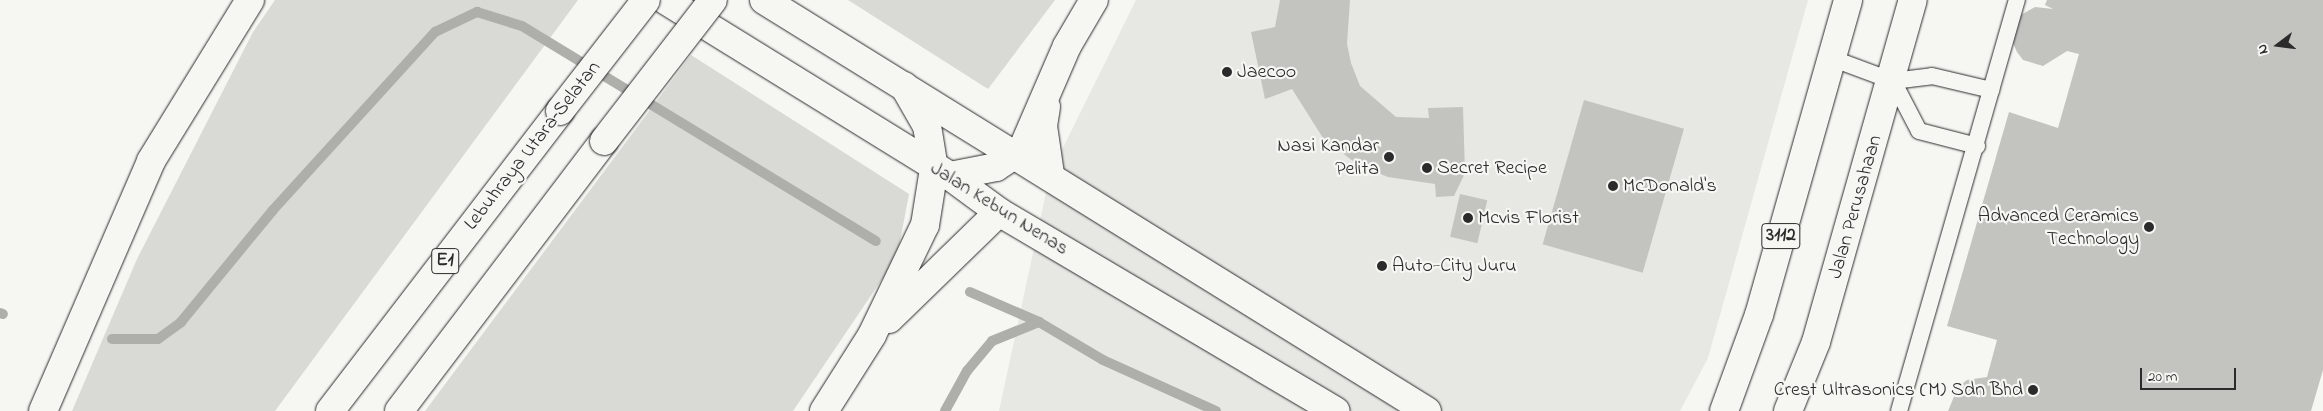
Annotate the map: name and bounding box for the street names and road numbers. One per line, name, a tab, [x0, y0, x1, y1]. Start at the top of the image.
street label: Lebuhraya Utara–Selatan	[460, 57, 606, 235]
street label: Jalan Perusahaan	[1824, 132, 1888, 282]
street label: Jalan Kebun Nenas	[926, 157, 1072, 261]
road number: 3112	[1761, 220, 1801, 252]
road number: E1	[430, 245, 460, 278]

